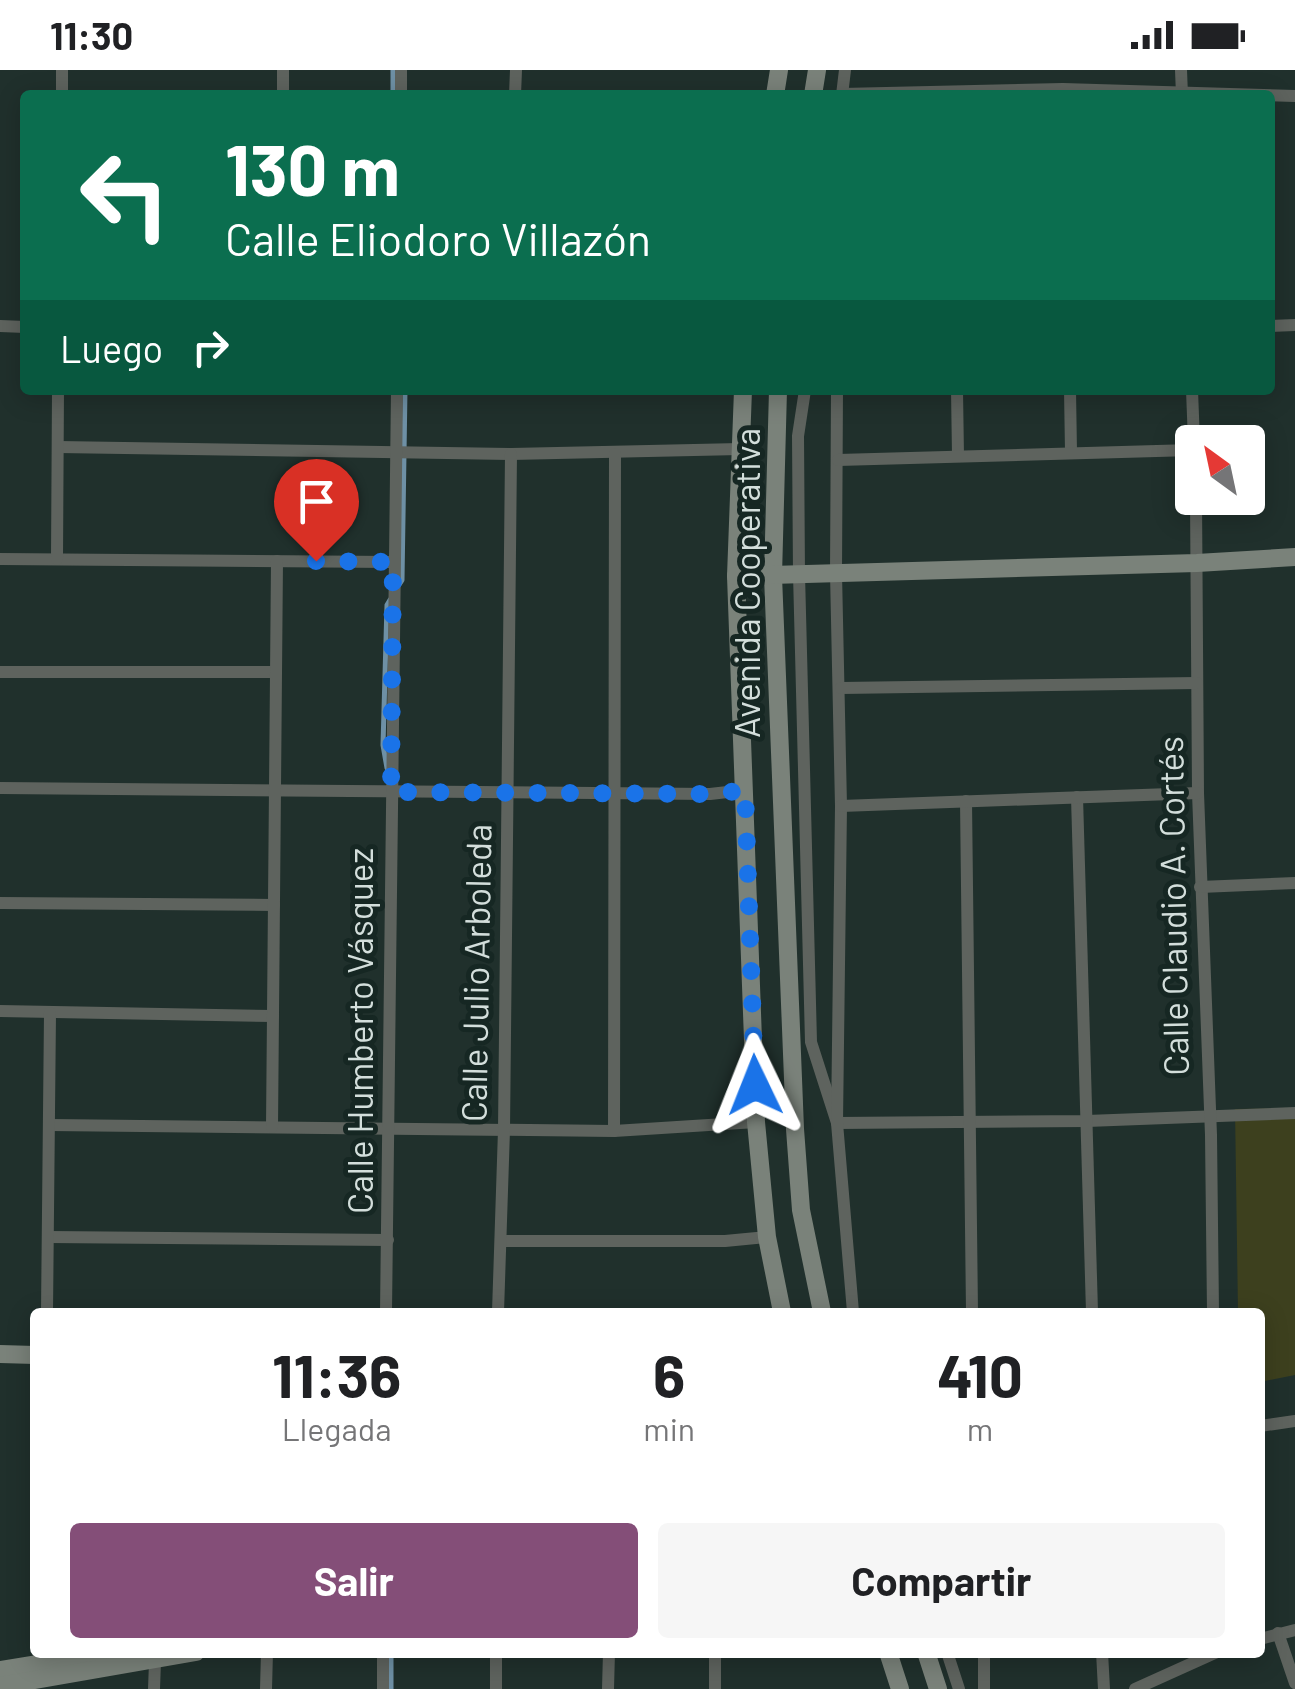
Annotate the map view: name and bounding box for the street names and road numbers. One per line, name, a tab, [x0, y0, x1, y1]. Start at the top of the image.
street label: Avenida Cooperativa	[725, 428, 767, 738]
street label: Calle Claudio A. Cortés	[1148, 736, 1196, 1076]
street label: Calle Julio Arboleda	[451, 824, 499, 1122]
street label: Calle Humberto Vásquez	[338, 848, 380, 1214]

